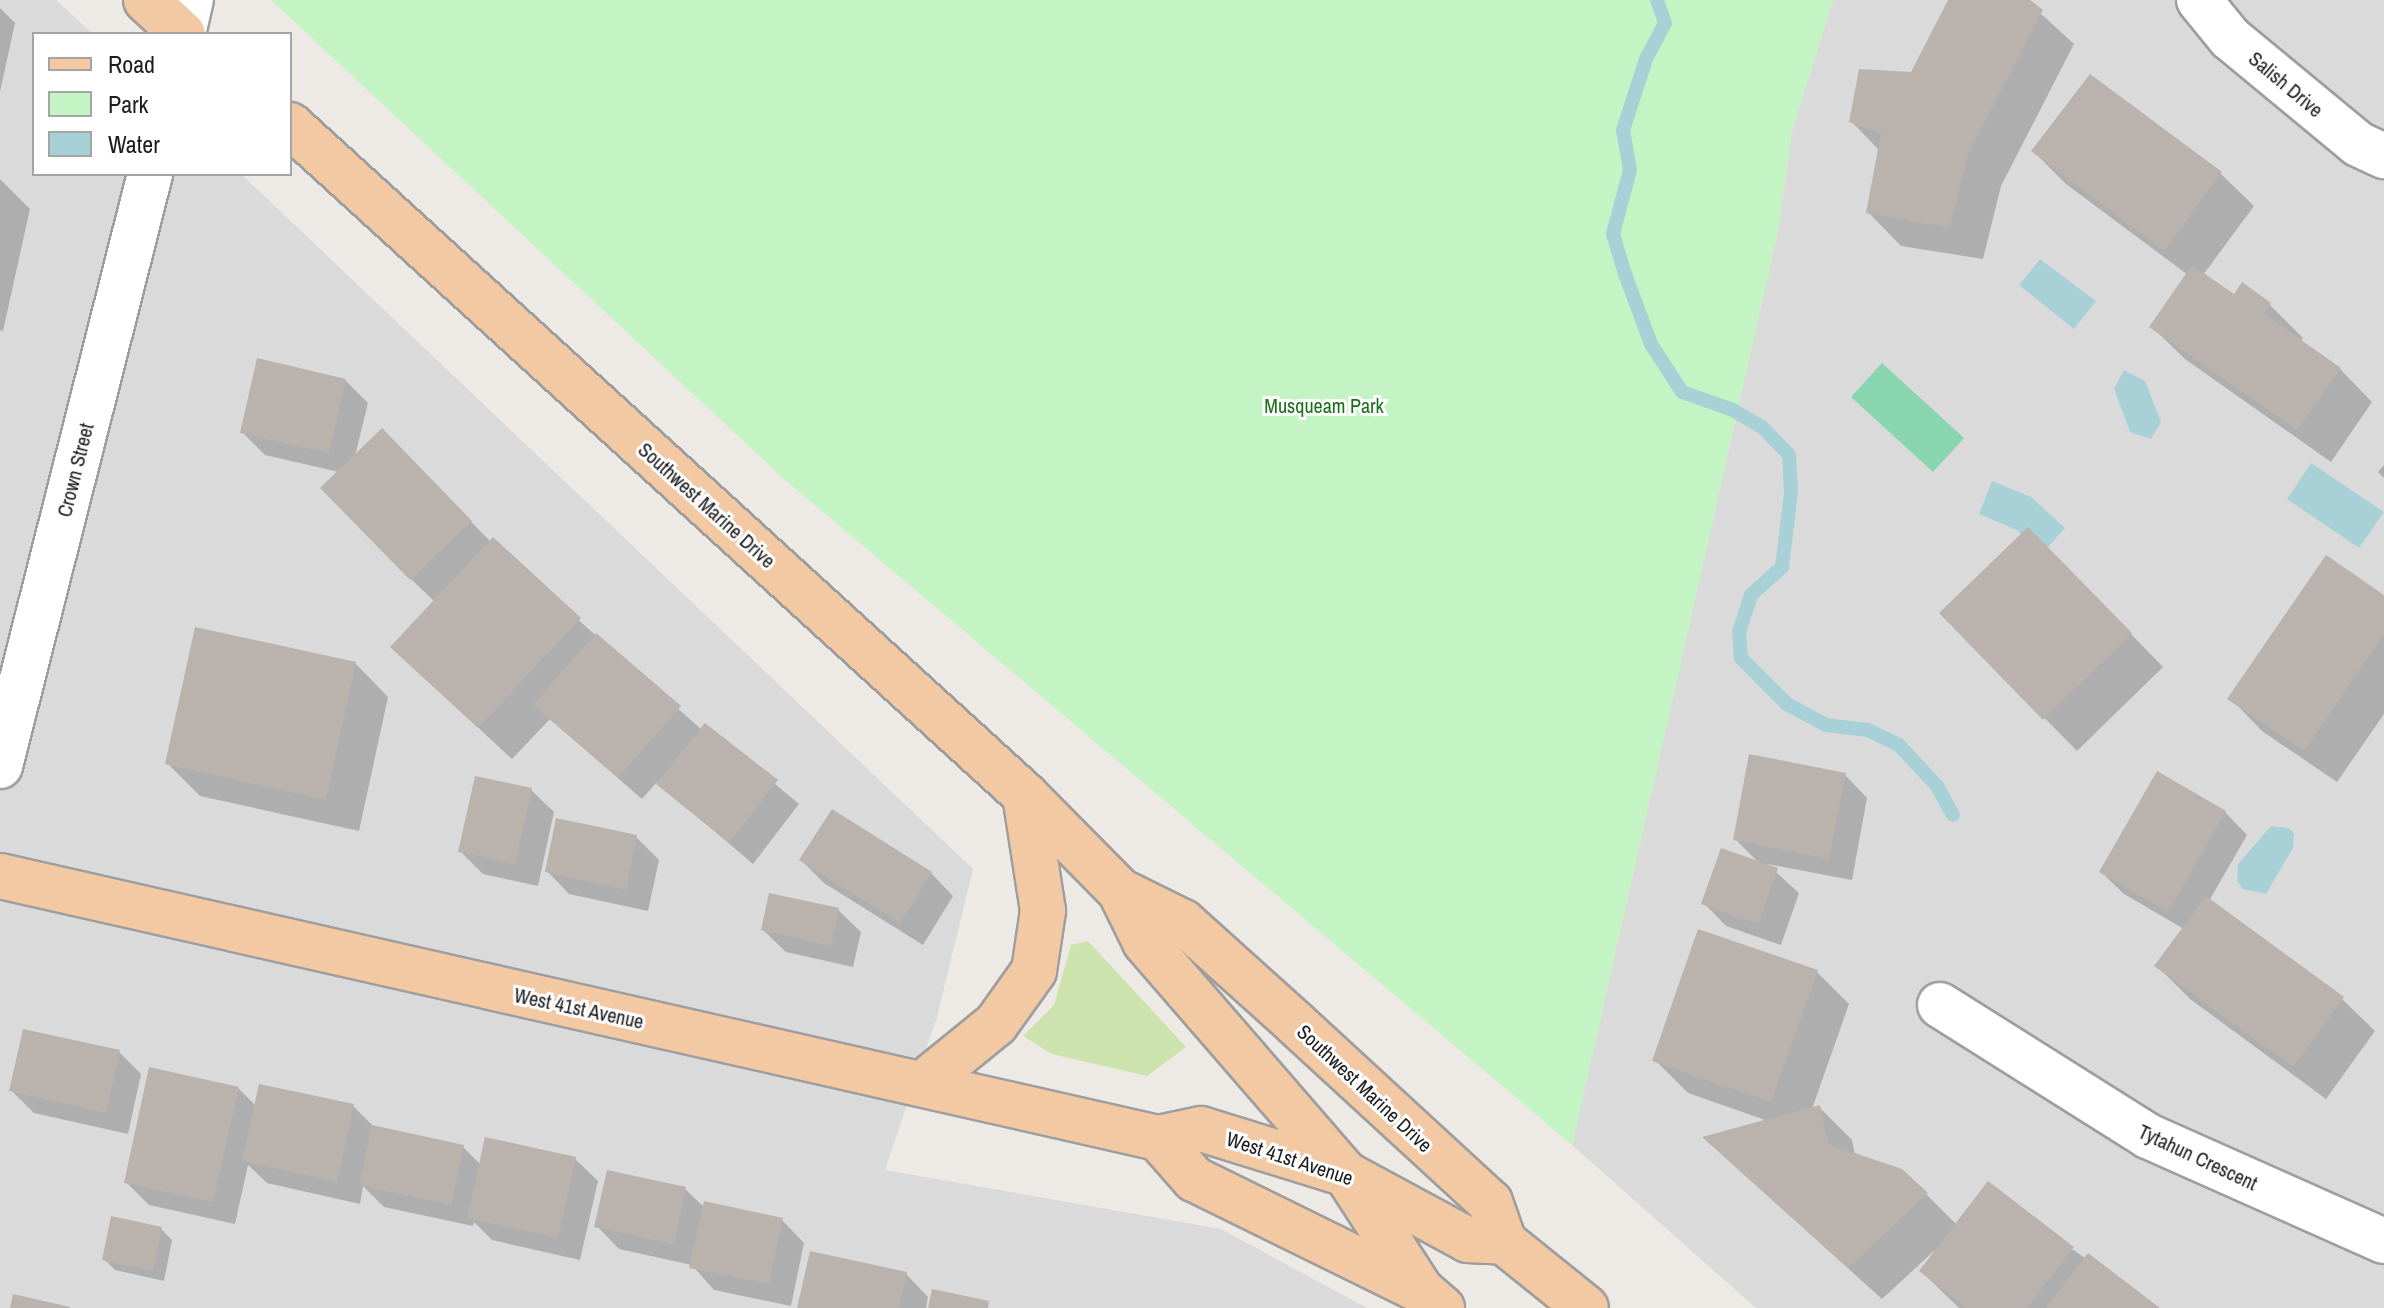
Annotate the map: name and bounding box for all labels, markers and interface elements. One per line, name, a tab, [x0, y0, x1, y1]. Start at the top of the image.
legend	[32, 32, 292, 176]
street label: Salish Drive	[2244, 46, 2328, 122]
text: Road	[108, 48, 155, 80]
text: Park	[108, 88, 148, 120]
text: Water	[108, 128, 160, 160]
park label: Musqueam Park	[1264, 393, 1384, 417]
street label: Crown Street	[52, 421, 98, 519]
street label: Southwest Marine Drive	[634, 437, 780, 573]
street label: West 41st Avenue	[512, 982, 646, 1034]
street label: Southwest Marine Drive	[1292, 1019, 1438, 1157]
street label: Tytahun Crescent	[2135, 1119, 2261, 1195]
street label: West 41st Avenue	[1223, 1126, 1357, 1190]

